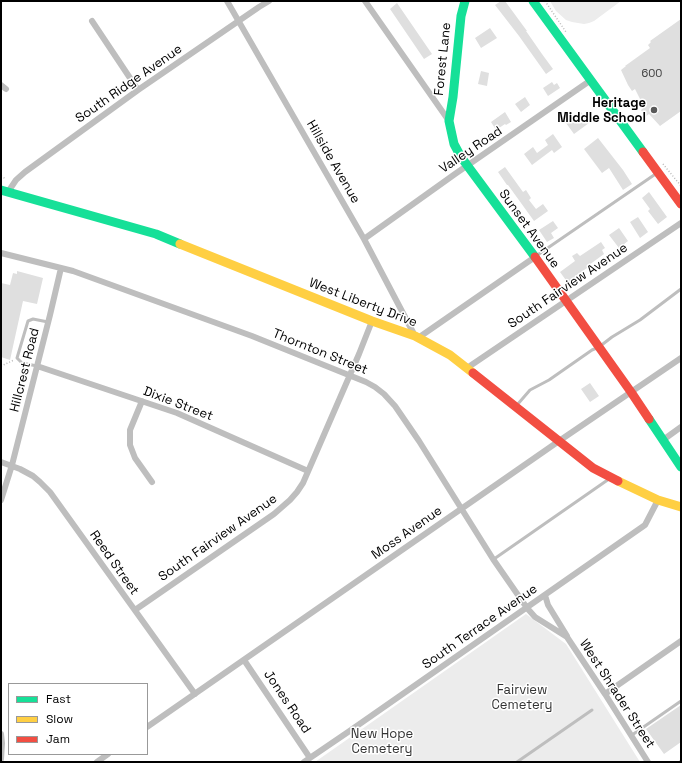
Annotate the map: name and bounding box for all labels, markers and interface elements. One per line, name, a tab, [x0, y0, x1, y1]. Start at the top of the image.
street label: Forest Lane	[431, 22, 455, 96]
street label: South Ridge Avenue	[73, 41, 185, 127]
house number: 600	[642, 67, 662, 81]
place label: Heritage Middle School	[557, 95, 646, 126]
marker: Heritage Middle School	[649, 105, 659, 115]
street label: Hillside Avenue	[303, 118, 363, 206]
street label: Valley Road	[437, 123, 505, 177]
street label: Sunset Avenue	[495, 187, 563, 271]
street label: South Fairview Avenue	[505, 240, 631, 332]
street label: West Liberty Drive	[307, 275, 419, 331]
street label: Hillcrest Road	[7, 326, 43, 414]
street label: Thornton Street	[270, 326, 370, 378]
street label: Dixie Street	[141, 384, 215, 424]
street label: South Fairview Avenue	[156, 491, 280, 585]
street label: Moss Avenue	[369, 503, 445, 563]
street label: Reed Street	[86, 528, 142, 598]
street label: South Terrace Avenue	[419, 581, 541, 673]
street label: West Shrader Street	[576, 637, 658, 751]
street label: Jones Road	[260, 667, 314, 737]
park label: Fairview Cemetery	[492, 682, 552, 713]
legend	[8, 683, 148, 755]
text: Fast	[46, 691, 71, 707]
text: Slow	[46, 711, 73, 727]
park label: New Hope Cemetery	[351, 726, 413, 757]
text: Jam	[46, 731, 70, 747]

